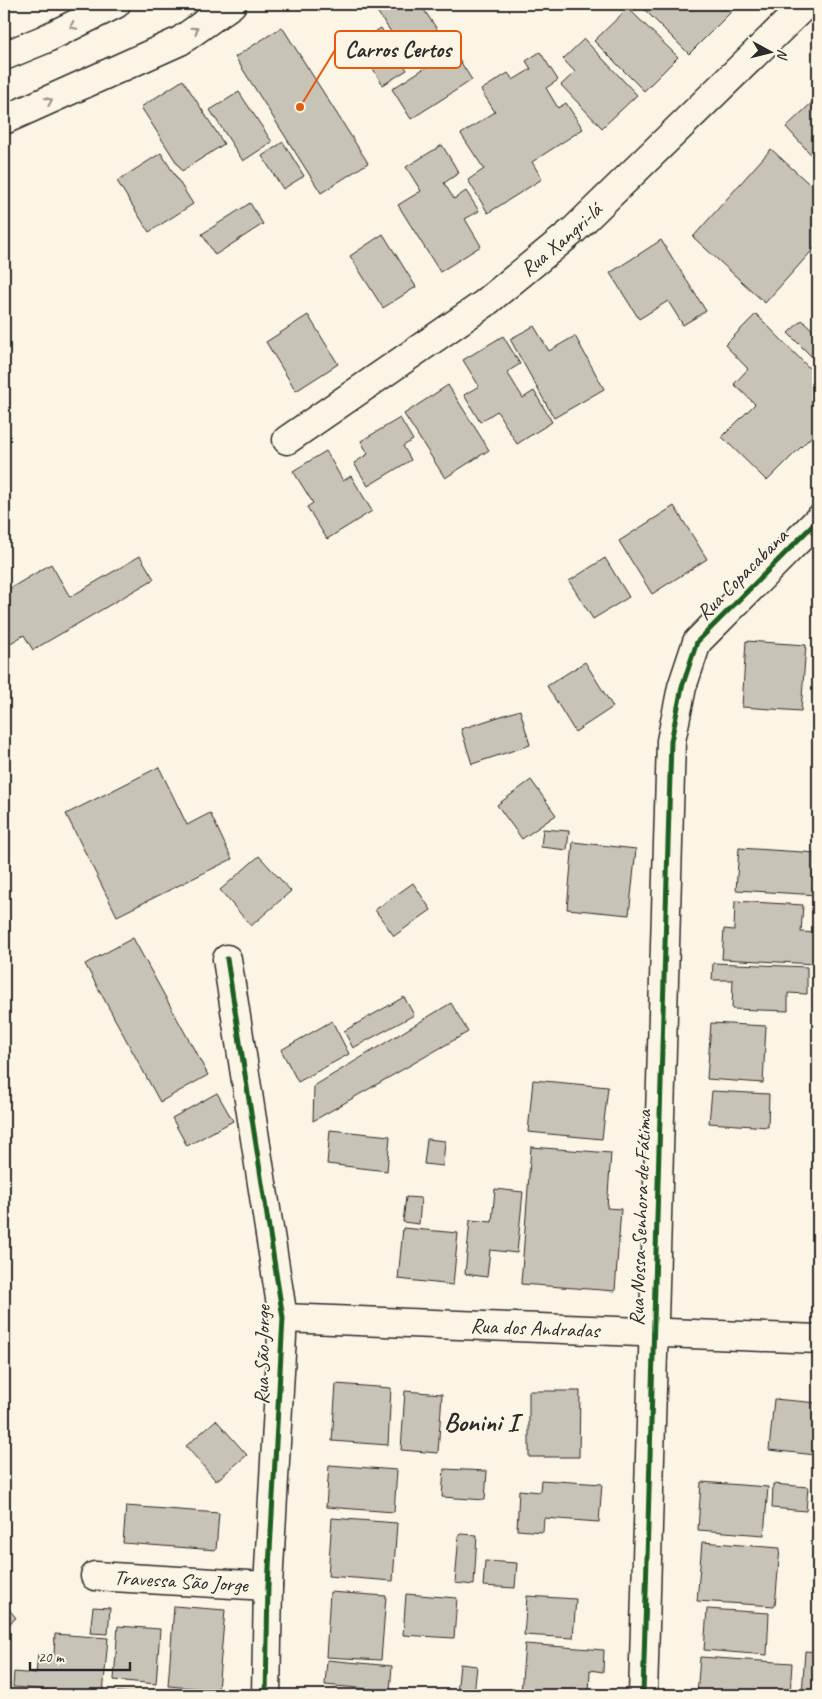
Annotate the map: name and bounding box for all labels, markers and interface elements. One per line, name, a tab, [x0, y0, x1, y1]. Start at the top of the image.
one-way arrow	[69, 20, 78, 30]
one-way arrow	[189, 27, 199, 36]
north arrow	[744, 28, 794, 78]
callout: Carros Certos	[335, 31, 461, 68]
text: Carros Certos	[345, 36, 453, 64]
text: N	[773, 48, 791, 61]
one-way arrow	[44, 97, 53, 108]
street label: Rua Xangri-lá	[515, 196, 609, 282]
street label: Rua Copacabana	[691, 522, 794, 625]
street label: Rua Nossa Senhora de Fátima	[623, 1108, 657, 1326]
street label: Rua São Jorge	[248, 1304, 276, 1405]
street label: Rua dos Andradas	[470, 1312, 601, 1343]
district label: Bonini I	[444, 1406, 524, 1439]
street label: Travessa São Jorge	[113, 1564, 250, 1598]
scale bar	[30, 1639, 130, 1671]
text: 20 m	[38, 1648, 65, 1667]

